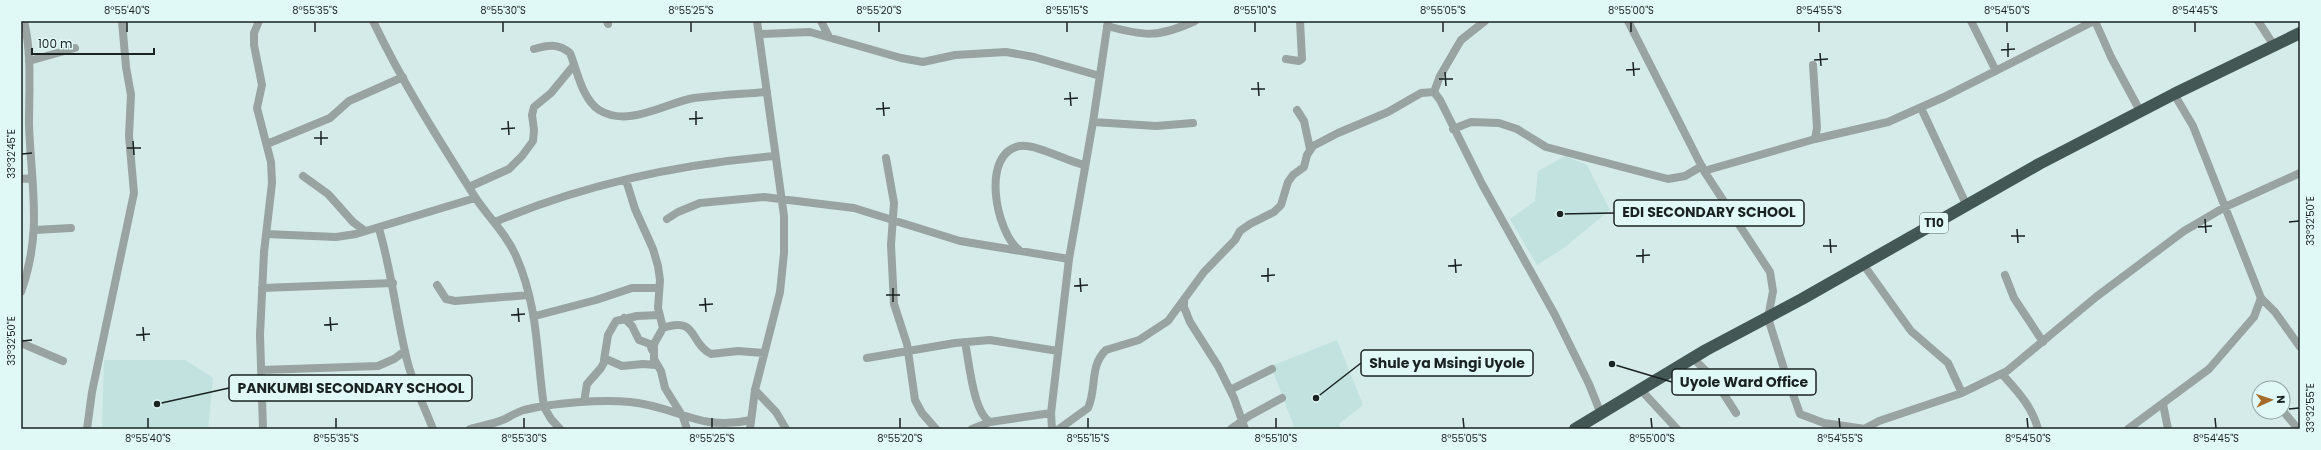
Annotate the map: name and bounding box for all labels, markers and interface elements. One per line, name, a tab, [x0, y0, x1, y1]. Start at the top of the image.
text: 8°55'40"S	[104, 3, 150, 18]
text: 8°55'35"S	[292, 3, 338, 18]
text: 8°55'30"S	[480, 3, 526, 18]
text: 8°55'25"S	[668, 3, 714, 18]
text: 8°55'20"S	[856, 3, 902, 18]
text: 8°55'15"S	[1046, 3, 1089, 18]
text: 8°55'10"S	[1234, 3, 1277, 18]
text: 8°55'05"S	[1420, 3, 1466, 18]
text: 8°55'00"S	[1608, 3, 1654, 18]
text: 8°54'55"S	[1796, 3, 1842, 18]
text: 8°54'50"S	[1984, 3, 2030, 18]
text: 8°54'45"S	[2172, 3, 2218, 18]
scale bar	[32, 30, 154, 56]
text: 100 m	[38, 35, 72, 52]
text: 33°32'45"E	[4, 129, 19, 179]
text: 33°32'50"E	[2303, 196, 2318, 246]
callout: EDI SECONDARY SCHOOL	[1614, 200, 1804, 226]
text: EDI SECONDARY SCHOOL	[1622, 202, 1796, 222]
road number: T10	[1920, 213, 1948, 233]
text: 33°32'50"E	[4, 316, 19, 366]
callout: Shule ya Msingi Uyole	[1361, 350, 1533, 376]
text: Shule ya Msingi Uyole	[1369, 353, 1525, 373]
callout: Uyole Ward Office	[1672, 369, 1816, 395]
text: Uyole Ward Office	[1680, 372, 1809, 392]
callout: PANKUMBI SECONDARY SCHOOL	[229, 375, 472, 401]
text: PANKUMBI SECONDARY SCHOOL	[238, 378, 465, 398]
north arrow	[2251, 380, 2291, 420]
text: 33°32'55"E	[2303, 383, 2318, 433]
text: N	[2273, 395, 2289, 404]
text: 8°55'40"S	[125, 431, 171, 446]
text: 8°55'35"S	[313, 431, 359, 446]
text: 8°55'30"S	[501, 431, 547, 446]
text: 8°55'25"S	[689, 431, 735, 446]
text: 8°55'20"S	[877, 431, 923, 446]
text: 8°55'15"S	[1067, 431, 1110, 446]
text: 8°55'10"S	[1255, 431, 1298, 446]
text: 8°55'05"S	[1441, 431, 1487, 446]
text: 8°55'00"S	[1629, 431, 1675, 446]
text: 8°54'55"S	[1817, 431, 1863, 446]
text: 8°54'50"S	[2005, 431, 2051, 446]
text: 8°54'45"S	[2193, 431, 2239, 446]

